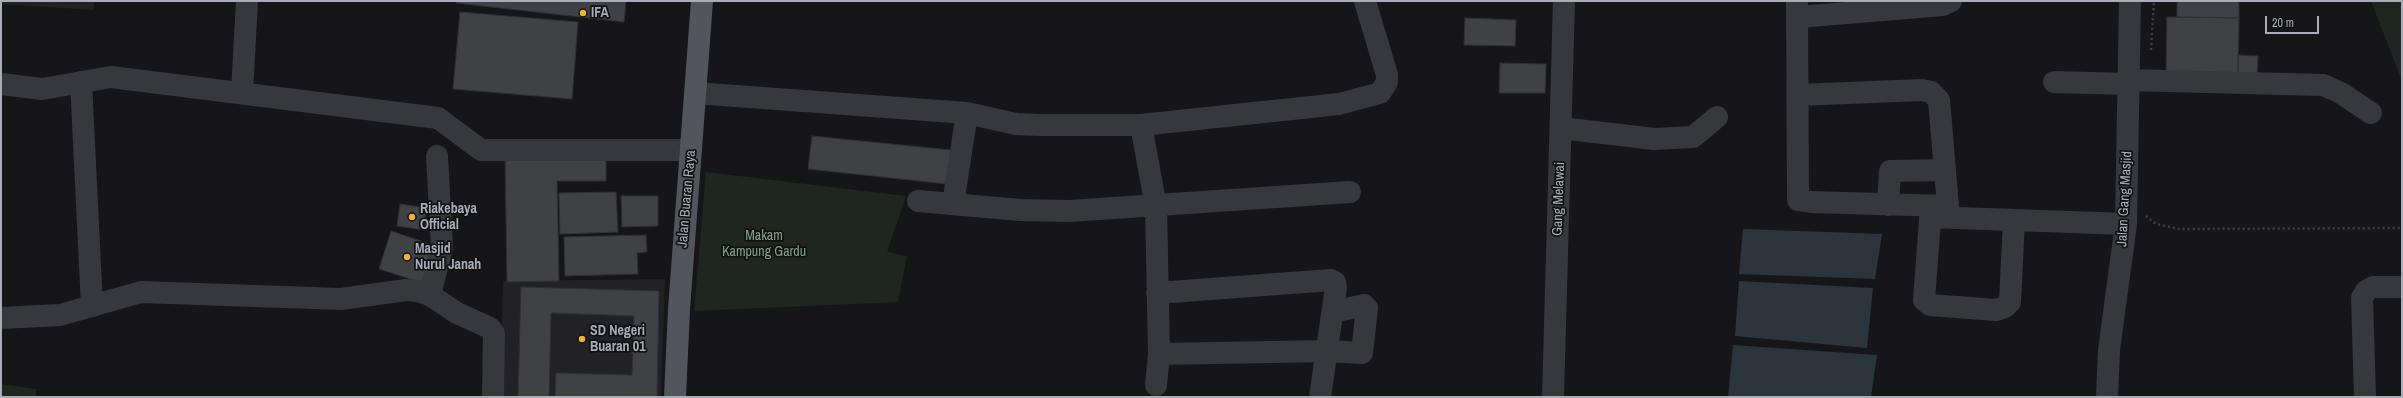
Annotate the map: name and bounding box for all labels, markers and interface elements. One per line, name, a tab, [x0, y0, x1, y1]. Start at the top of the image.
place label: IFA	[591, 5, 609, 21]
marker: IFA	[578, 8, 588, 18]
scale bar	[2267, 8, 2321, 34]
text: 20 m	[2272, 15, 2294, 31]
street label: Jalan Buaran Raya	[674, 150, 700, 248]
street label: Jalan Gang Masjid	[2114, 151, 2136, 247]
street label: Gang Melawai	[1549, 162, 1569, 236]
place label: Riakebaya Official	[420, 201, 477, 234]
marker: Riakebaya Official	[407, 212, 417, 222]
park label: Makam Kampung Gardu	[722, 228, 806, 260]
place label: Masjid Nurul Janah	[415, 241, 481, 274]
marker: Masjid Nurul Janah	[402, 252, 412, 262]
place label: SD Negeri Buaran 01	[590, 323, 646, 356]
marker: SD Negeri Buaran 01	[577, 334, 587, 344]

